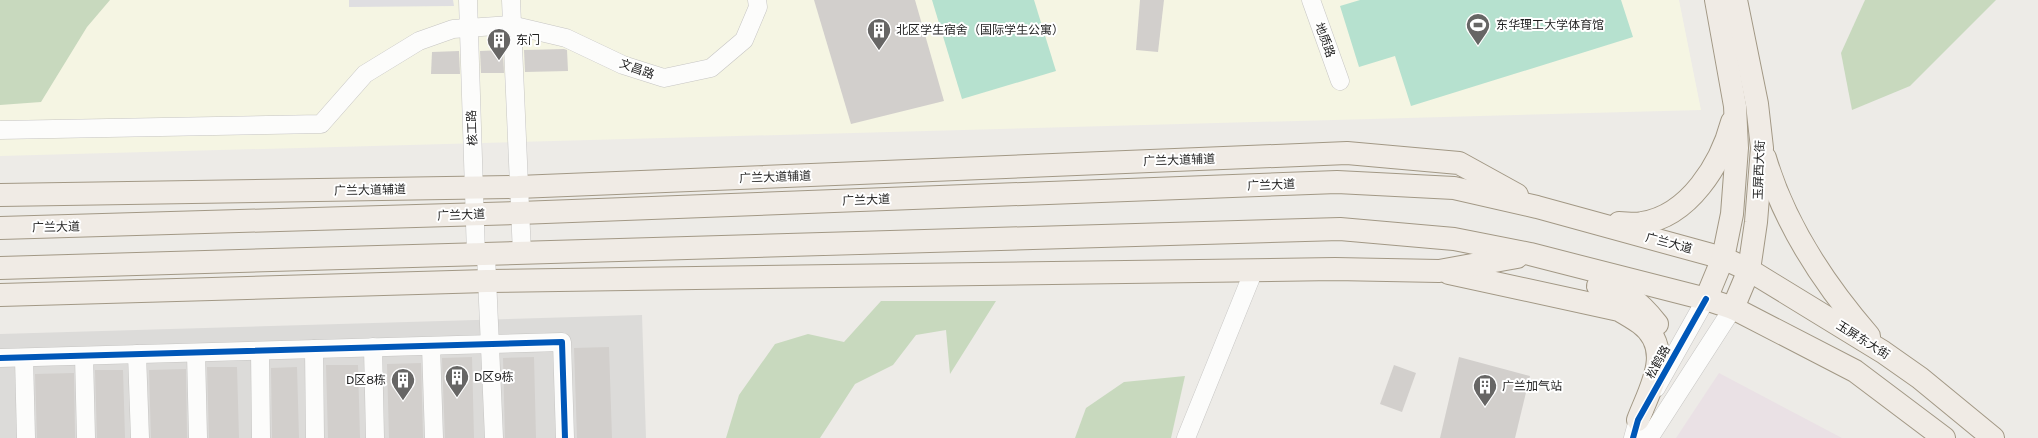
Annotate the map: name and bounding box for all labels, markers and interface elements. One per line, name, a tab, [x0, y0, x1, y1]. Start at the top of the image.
sports icon: 东华理工大学体育馆	[1465, 12, 1491, 46]
building icon: 北区学生宿舍（国际学生公寓）	[866, 17, 892, 51]
place label: 东华理工大学体育馆	[1496, 18, 1604, 32]
street label: 地质路	[1312, 21, 1338, 59]
place label: 北区学生宿舍（国际学生公寓）	[896, 23, 1064, 37]
building icon: 东门	[486, 27, 512, 61]
place label: 东门	[516, 33, 540, 47]
street label: 文昌路	[618, 56, 656, 82]
street label: 核工路	[464, 110, 480, 146]
street label: 玉屏西大街	[1751, 140, 1767, 200]
street label: 广兰大道辅道	[1143, 152, 1215, 168]
street label: 广兰大道辅道	[739, 169, 811, 185]
street label: 广兰大道	[1247, 177, 1295, 193]
street label: 广兰大道辅道	[334, 182, 406, 198]
street label: 广兰大道	[842, 192, 890, 208]
street label: 广兰大道	[437, 207, 485, 223]
street label: 广兰大道	[32, 220, 80, 234]
street label: 广兰大道	[1644, 230, 1694, 256]
street label: 玉屏东大街	[1834, 318, 1892, 362]
street label: 松鹤路	[1643, 343, 1673, 381]
building icon: D区9栋	[444, 364, 470, 398]
building icon: D区8栋	[390, 367, 416, 401]
place label: D区9栋	[474, 370, 514, 384]
place label: D区8栋	[346, 373, 386, 387]
building icon: 广兰加气站	[1472, 373, 1498, 407]
place label: 广兰加气站	[1502, 379, 1562, 393]

